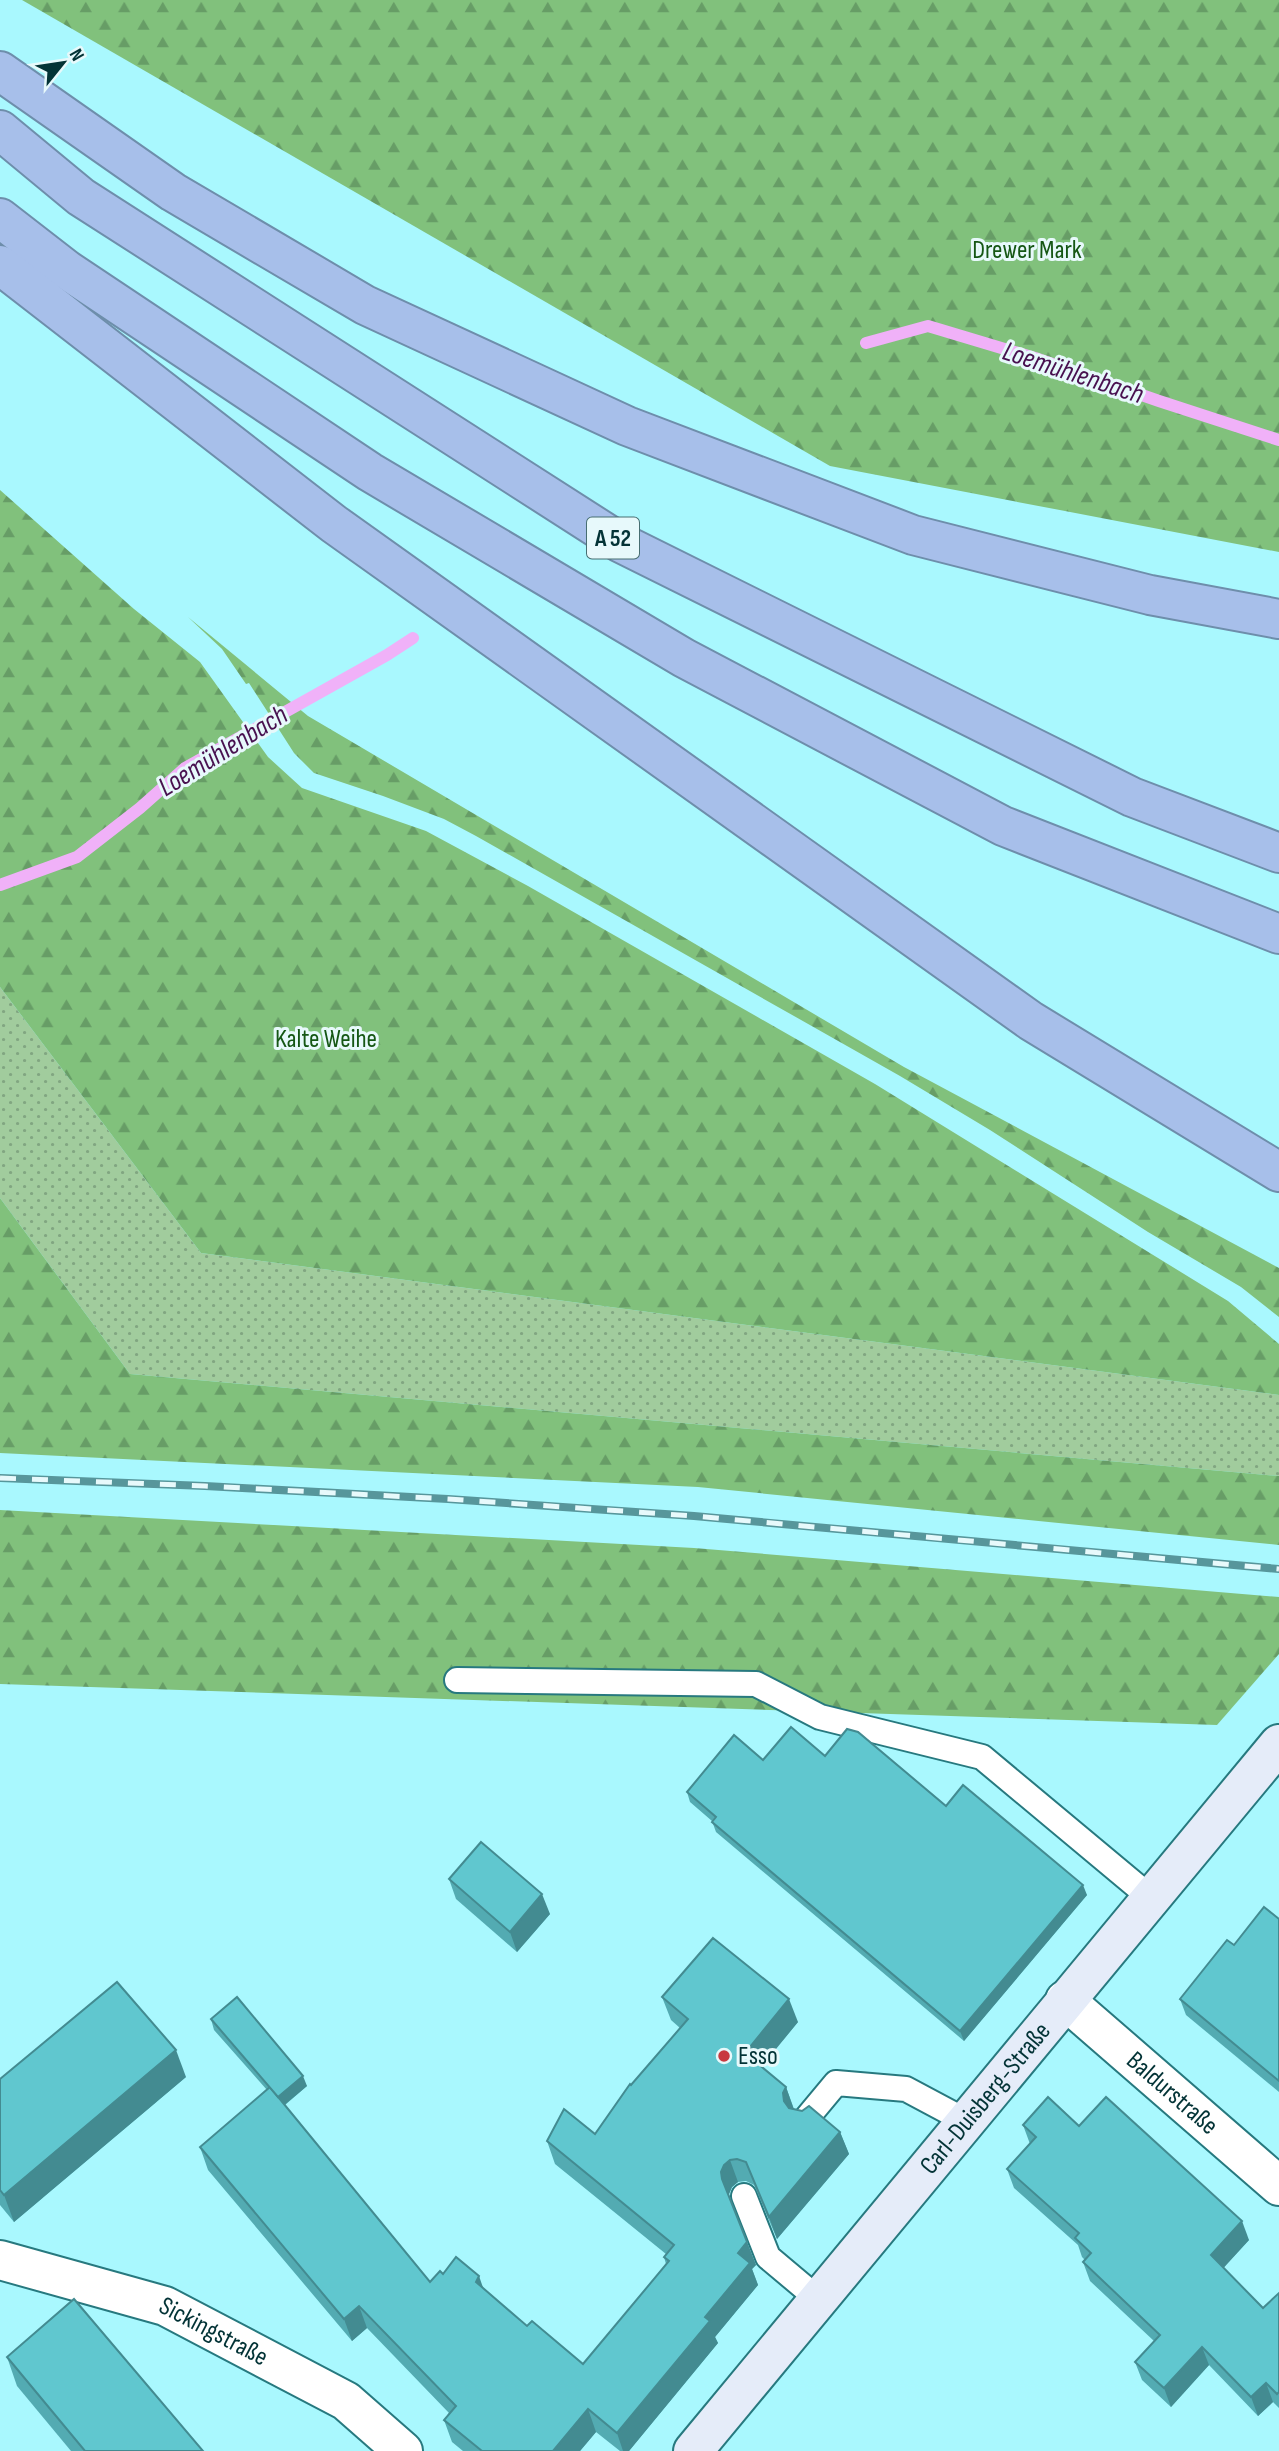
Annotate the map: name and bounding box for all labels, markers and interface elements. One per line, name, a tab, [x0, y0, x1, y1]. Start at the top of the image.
north arrow	[28, 28, 98, 98]
text: N	[64, 45, 89, 65]
park label: Drewer Mark	[972, 235, 1082, 266]
water label: Loemühlenbach	[998, 335, 1148, 411]
road number: A 52	[587, 518, 639, 558]
water label: Loemühlenbach	[152, 698, 294, 804]
park label: Kalte Weihe	[275, 1024, 377, 1055]
street label: Carl-Duisberg-Straße	[913, 2016, 1057, 2181]
place label: Esso	[738, 2041, 778, 2072]
street label: Baldurstraße	[1120, 2045, 1224, 2141]
marker: Esso	[716, 2048, 732, 2064]
street label: Sickingstraße	[154, 2290, 273, 2373]

